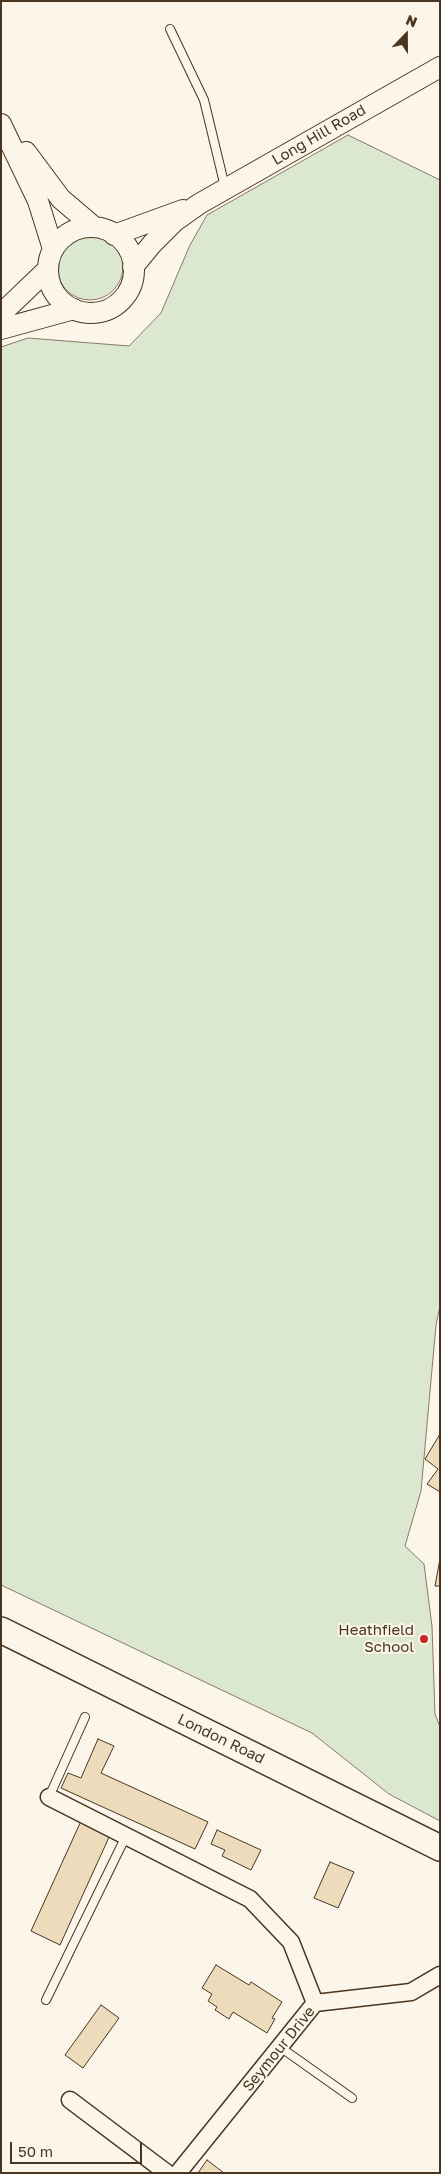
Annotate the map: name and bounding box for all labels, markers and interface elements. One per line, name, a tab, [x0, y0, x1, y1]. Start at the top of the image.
north arrow	[381, 10, 431, 60]
text: N	[404, 11, 420, 30]
street label: Long Hill Road	[269, 101, 369, 169]
place label: Heathfield School	[338, 1621, 414, 1656]
marker: Heathfield School	[418, 1633, 430, 1645]
street label: London Road	[175, 1710, 267, 1768]
street label: Seymour Drive	[239, 2003, 319, 2095]
scale bar	[12, 2132, 145, 2164]
text: 50 m	[18, 2142, 53, 2160]

